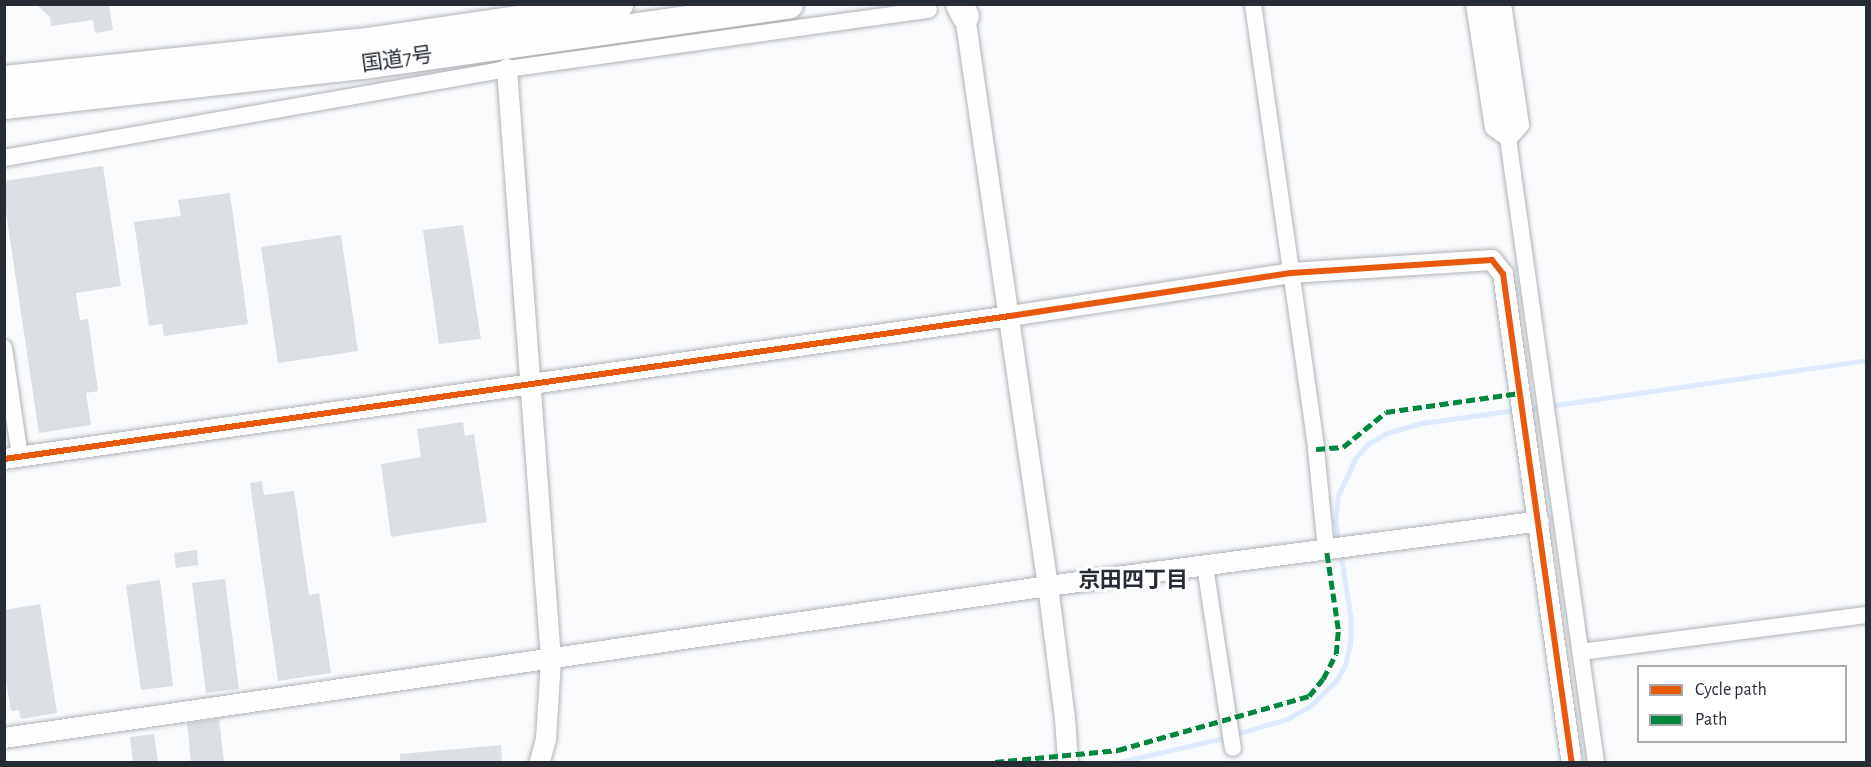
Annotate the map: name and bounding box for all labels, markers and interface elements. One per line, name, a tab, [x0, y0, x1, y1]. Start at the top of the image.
street label: 国道7号	[360, 43, 434, 77]
district label: 京田四丁目	[1078, 568, 1188, 594]
legend	[1637, 665, 1847, 743]
text: Cycle path	[1695, 681, 1767, 699]
text: Path	[1695, 711, 1727, 729]

